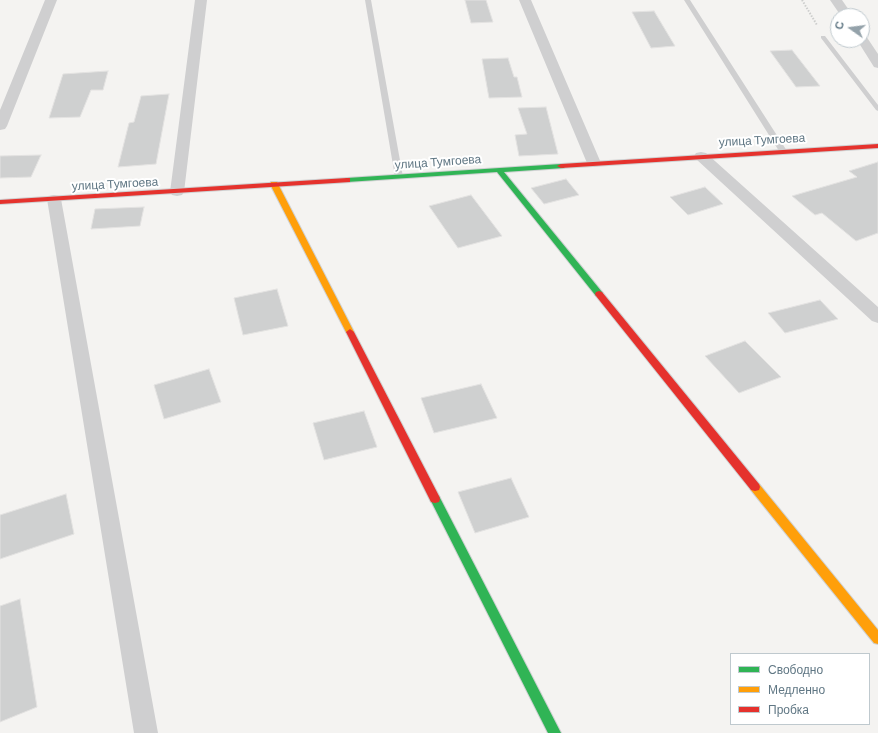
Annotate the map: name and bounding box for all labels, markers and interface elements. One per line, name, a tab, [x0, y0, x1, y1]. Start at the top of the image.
north arrow	[830, 8, 870, 48]
text: С	[832, 20, 846, 31]
street label: улица Тумгоева	[718, 131, 806, 149]
street label: улица Тумгоева	[394, 152, 482, 172]
street label: улица Тумгоева	[71, 175, 159, 193]
legend	[730, 653, 870, 725]
text: Свободно	[768, 662, 823, 676]
text: Медленно	[768, 682, 825, 696]
text: Пробка	[768, 702, 809, 716]

